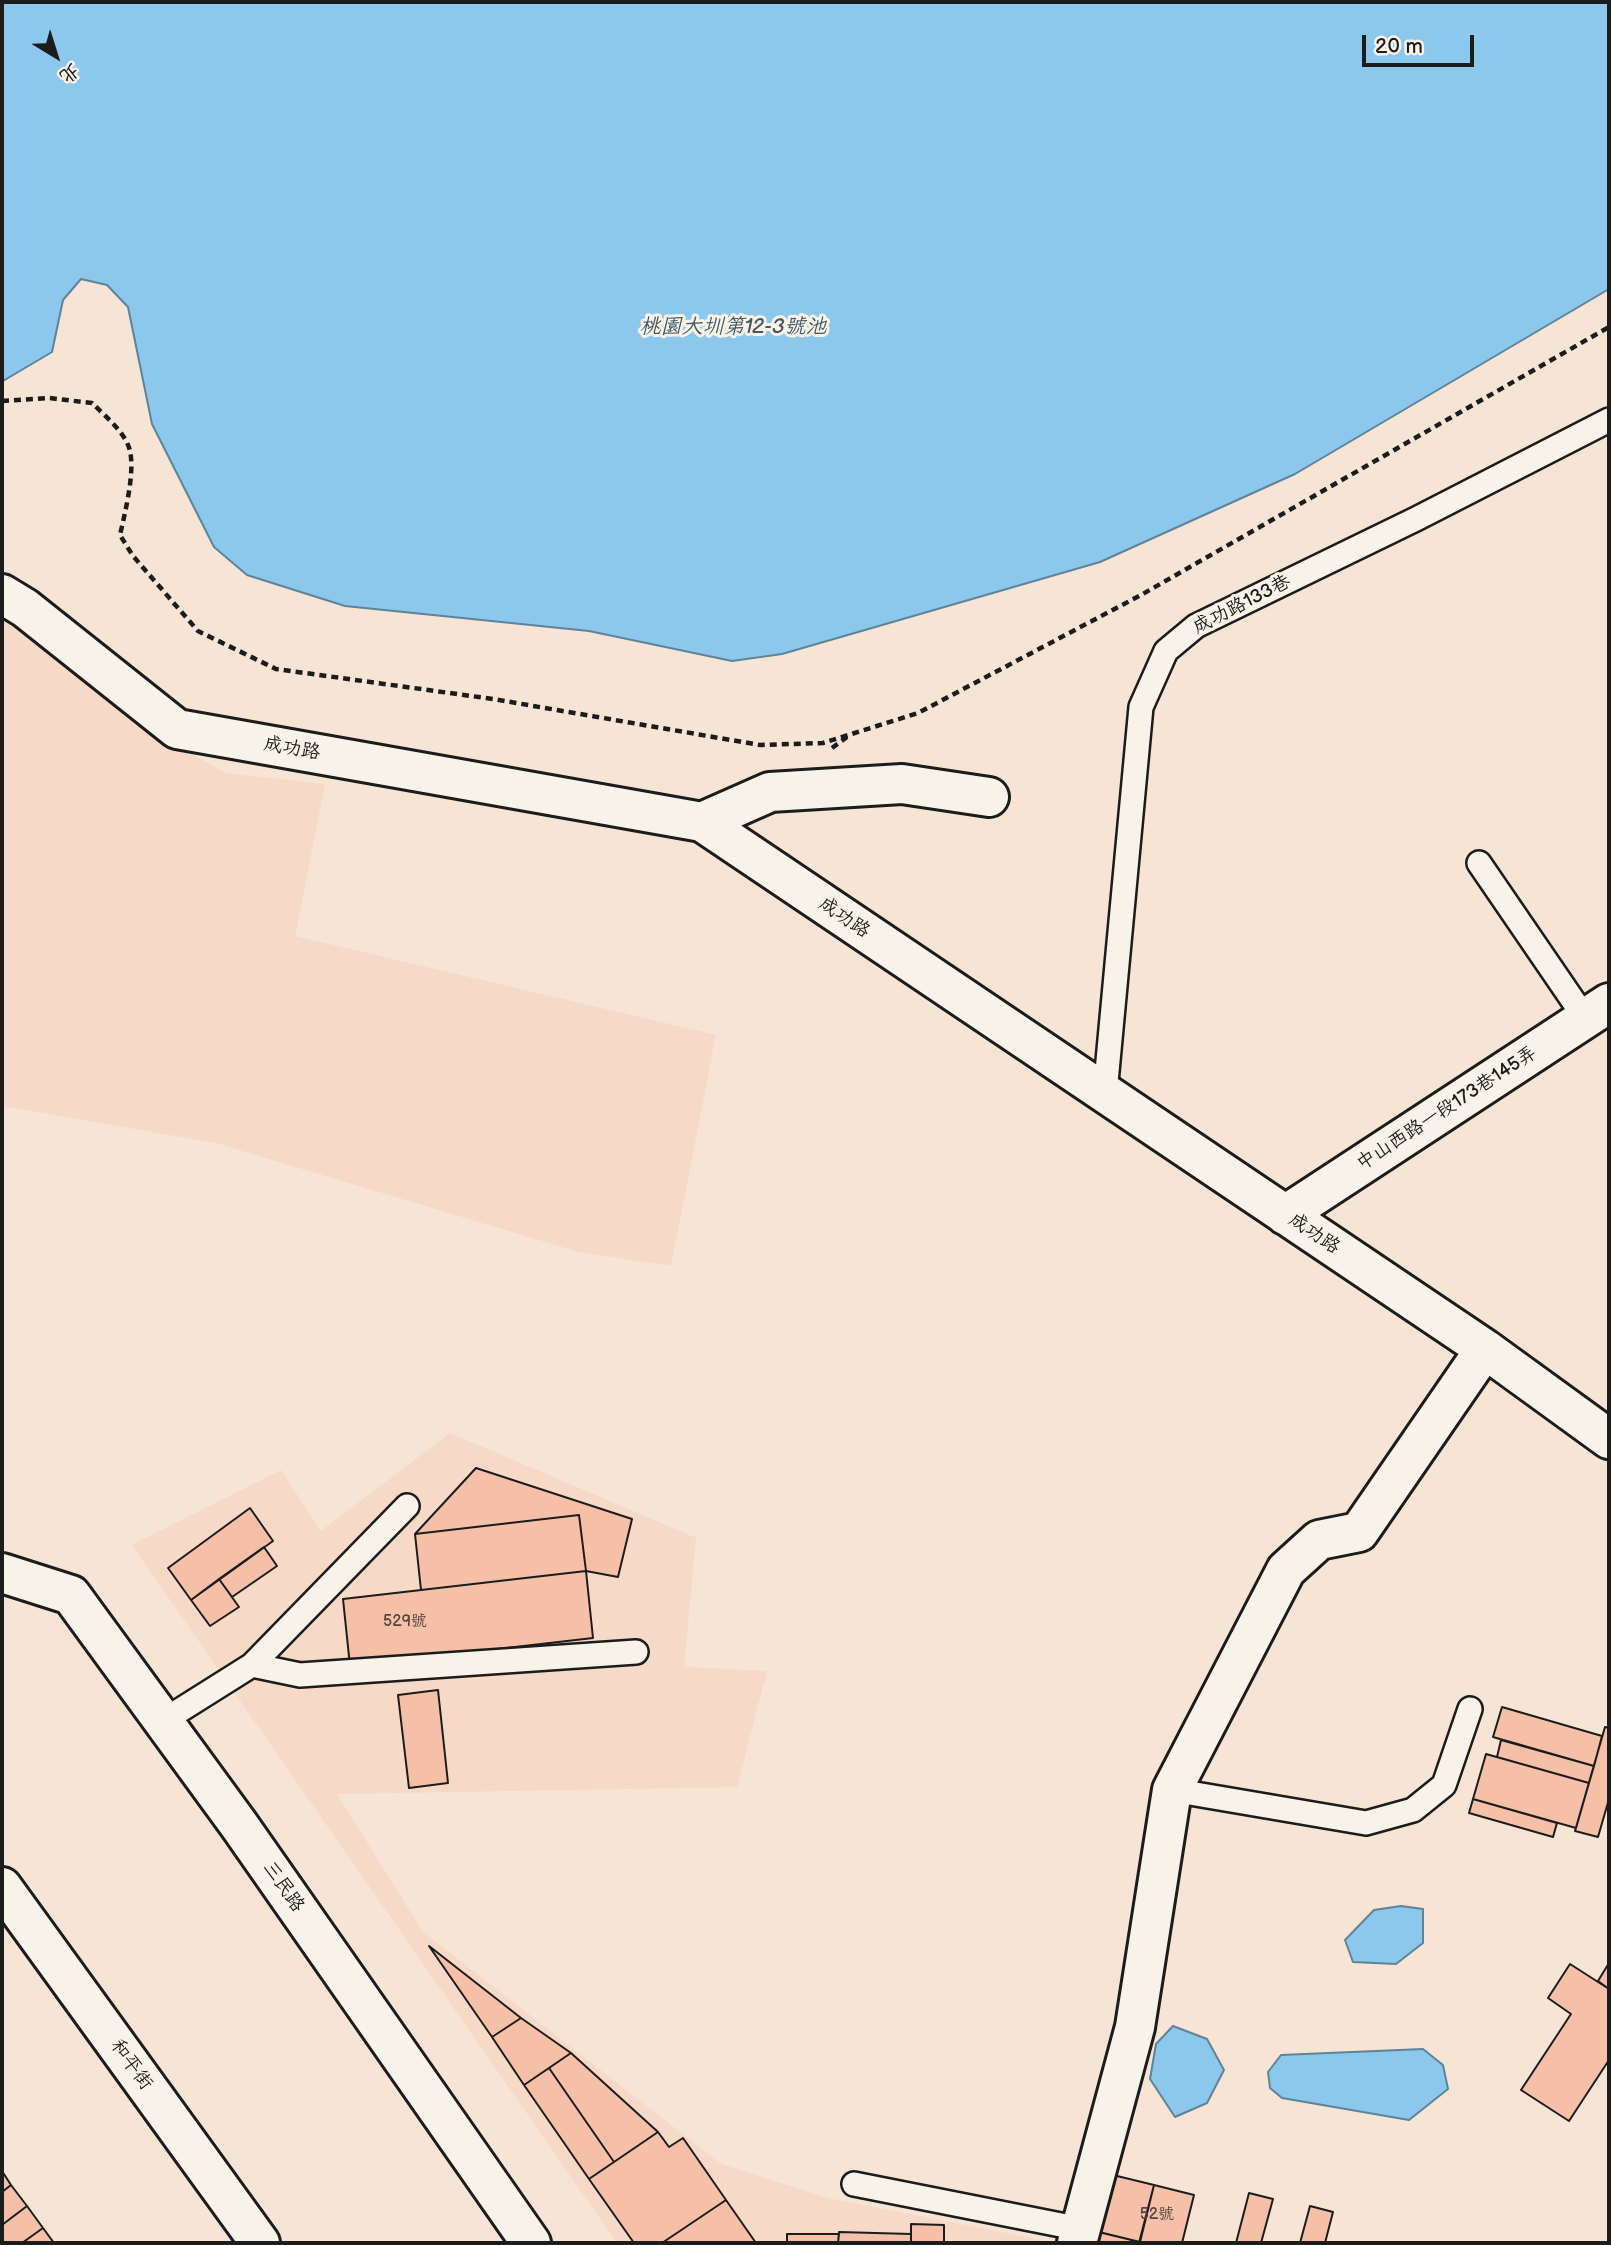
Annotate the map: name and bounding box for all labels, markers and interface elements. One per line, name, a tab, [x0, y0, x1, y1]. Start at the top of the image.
north arrow	[21, 21, 91, 91]
scale bar	[1366, 21, 1478, 65]
text: 20 m	[1375, 34, 1423, 59]
text: 北	[55, 58, 84, 88]
water label: 桃園大圳第12-3號池	[640, 315, 826, 341]
street label: 成功路133巷	[1189, 571, 1295, 639]
street label: 成功路	[262, 733, 322, 765]
street label: 成功路	[814, 893, 874, 943]
street label: 中山西路一段173巷145弄	[1353, 1042, 1541, 1176]
street label: 成功路	[1284, 1209, 1344, 1259]
house number: 529號	[383, 1612, 427, 1632]
street label: 三民路	[257, 1857, 309, 1917]
street label: 和平街	[105, 2035, 157, 2095]
house number: 52號	[1140, 2205, 1174, 2225]

